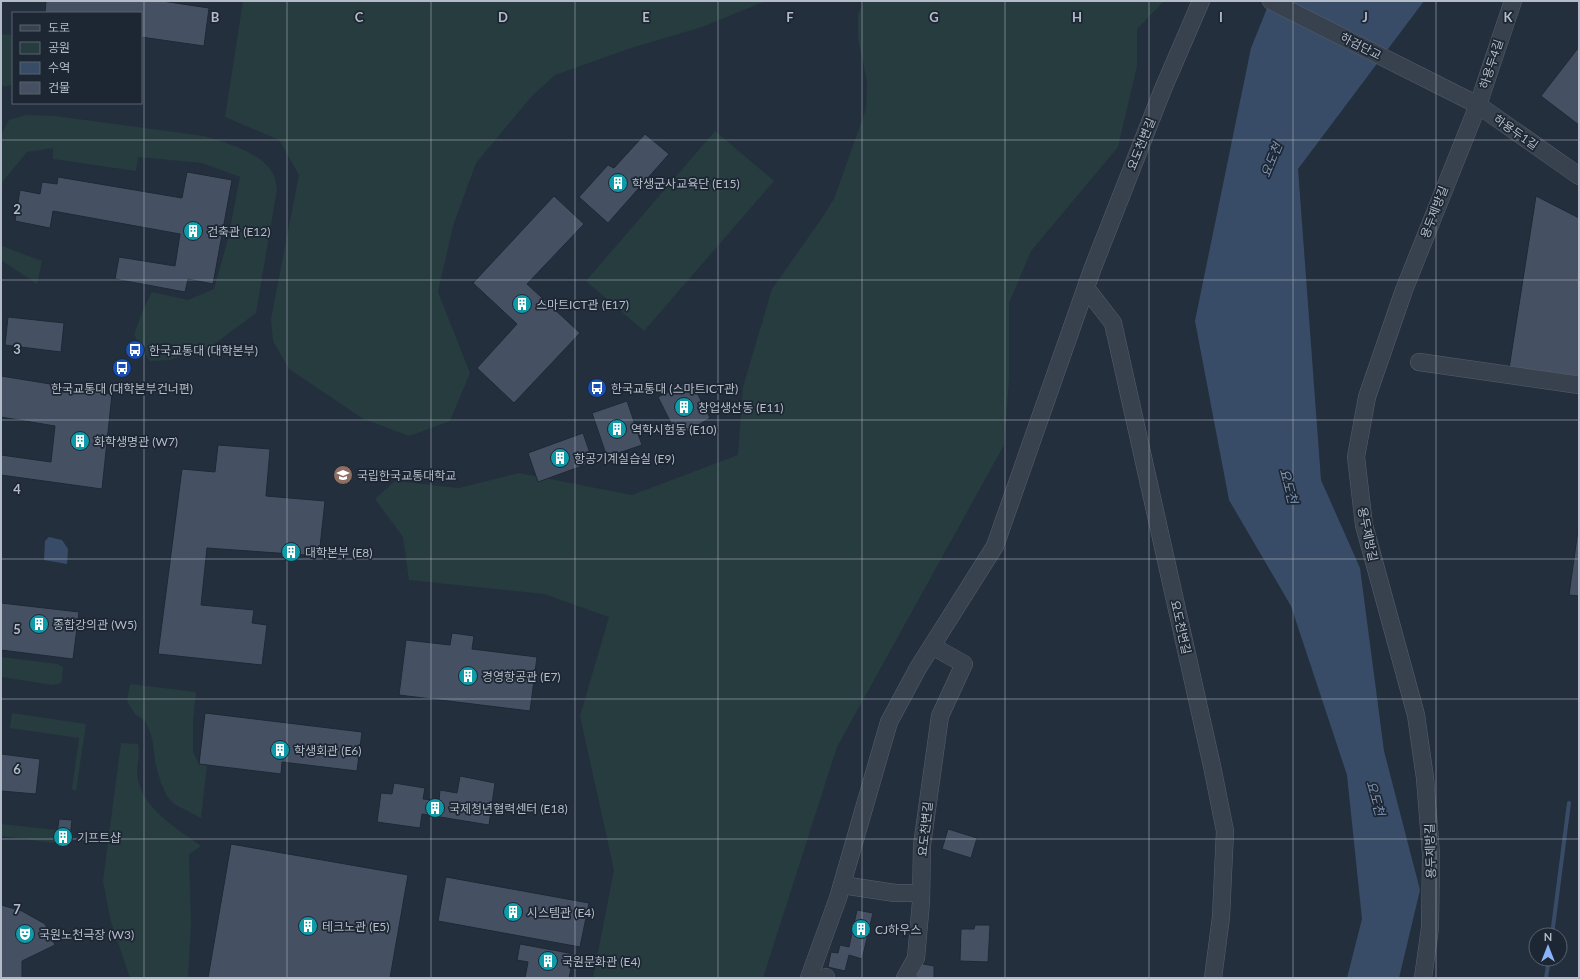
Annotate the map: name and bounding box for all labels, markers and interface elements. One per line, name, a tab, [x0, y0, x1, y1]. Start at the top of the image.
text: B	[211, 9, 220, 25]
text: C	[355, 9, 364, 25]
text: D	[498, 9, 508, 25]
text: E	[642, 9, 650, 25]
text: F	[786, 9, 794, 25]
text: G	[929, 9, 939, 25]
text: H	[1072, 9, 1082, 25]
text: I	[1219, 9, 1223, 25]
text: J	[1362, 9, 1368, 25]
text: K	[1504, 9, 1514, 25]
legend	[12, 12, 142, 104]
text: 도로	[48, 20, 70, 35]
street label: 하검단교	[1338, 29, 1384, 63]
street label: 하용두4길	[1476, 37, 1506, 91]
text: 공원	[48, 40, 70, 55]
text: 수역	[48, 60, 70, 75]
text: 건물	[48, 80, 70, 95]
street label: 하용두1길	[1491, 111, 1541, 153]
street label: 요도천변길	[1124, 116, 1158, 172]
water label: 요도천	[1257, 139, 1286, 180]
building icon: 학생군사교육단 (E15)	[607, 172, 629, 194]
place label: 학생군사교육단 (E15)	[632, 176, 740, 191]
street label: 용두제방길	[1417, 184, 1451, 240]
text: 2	[13, 201, 21, 217]
building icon: 건축관 (E12)	[182, 220, 204, 242]
place label: 건축관 (E12)	[207, 224, 270, 239]
building icon: 스마트ICT관 (E17)	[511, 293, 533, 315]
place label: 스마트ICT관 (E17)	[536, 297, 629, 312]
bus stop icon: 한국교통대 (대학본부)	[124, 339, 146, 361]
text: 3	[13, 341, 21, 357]
place label: 한국교통대 (대학본부)	[149, 343, 258, 358]
bus stop icon: 한국교통대 (대학본부건너편)	[111, 357, 133, 379]
bus stop icon: 한국교통대 (스마트ICT관)	[586, 377, 608, 399]
place label: 한국교통대 (대학본부건너편)	[51, 381, 193, 396]
place label: 한국교통대 (스마트ICT관)	[611, 381, 738, 396]
building icon: 창업생산동 (E11)	[673, 396, 695, 418]
place label: 창업생산동 (E11)	[698, 400, 784, 415]
building icon: 역학시험동 (E10)	[606, 418, 628, 440]
place label: 역학시험동 (E10)	[631, 422, 717, 437]
building icon: 화학생명관 (W7)	[69, 430, 91, 452]
place label: 화학생명관 (W7)	[94, 434, 178, 449]
building icon: 항공기계실습실 (E9)	[549, 447, 571, 469]
place label: 항공기계실습실 (E9)	[574, 451, 675, 466]
school or university icon: 국립한국교통대학교	[332, 464, 354, 486]
water label: 요도천	[1277, 467, 1302, 506]
place label: 국립한국교통대학교	[357, 468, 456, 483]
text: 4	[13, 481, 21, 497]
street label: 용두제방길	[1355, 505, 1381, 563]
building icon: 대학본부 (E8)	[280, 541, 302, 563]
place label: 대학본부 (E8)	[305, 545, 373, 560]
street label: 요도천변길	[1167, 598, 1195, 656]
building icon: 종합강의관 (W5)	[28, 613, 50, 635]
place label: 종합강의관 (W5)	[53, 617, 137, 632]
text: 5	[13, 621, 21, 637]
building icon: 경영항공관 (E7)	[457, 665, 479, 687]
place label: 경영항공관 (E7)	[482, 669, 561, 684]
building icon: 학생회관 (E6)	[269, 739, 291, 761]
place label: 학생회관 (E6)	[294, 743, 362, 758]
text: 6	[13, 761, 21, 777]
water label: 요도천	[1363, 779, 1389, 818]
building icon: 국제청년협력센터 (E18)	[424, 797, 446, 819]
place label: 국제청년협력센터 (E18)	[449, 801, 568, 816]
street label: 요도천변길	[915, 801, 935, 857]
street label: 용두제방길	[1422, 823, 1438, 879]
building icon: 기프트샵	[52, 826, 74, 848]
place label: 기프트샵	[77, 830, 121, 845]
text: 7	[13, 901, 21, 917]
building icon: 시스템관 (E4)	[502, 901, 524, 923]
place label: 시스템관 (E4)	[527, 905, 595, 920]
building icon: 테크노관 (E5)	[297, 915, 319, 937]
building icon: CJ하우스	[850, 918, 872, 940]
place label: 테크노관 (E5)	[322, 919, 390, 934]
place label: CJ하우스	[875, 922, 921, 937]
theatre icon: 국원노천극장 (W3)	[14, 923, 36, 945]
place label: 국원노천극장 (W3)	[39, 927, 134, 942]
north arrow	[1528, 927, 1568, 967]
text: N	[1544, 930, 1552, 943]
building icon: 국원문화관 (E4)	[537, 950, 559, 972]
place label: 국원문화관 (E4)	[562, 954, 641, 969]

